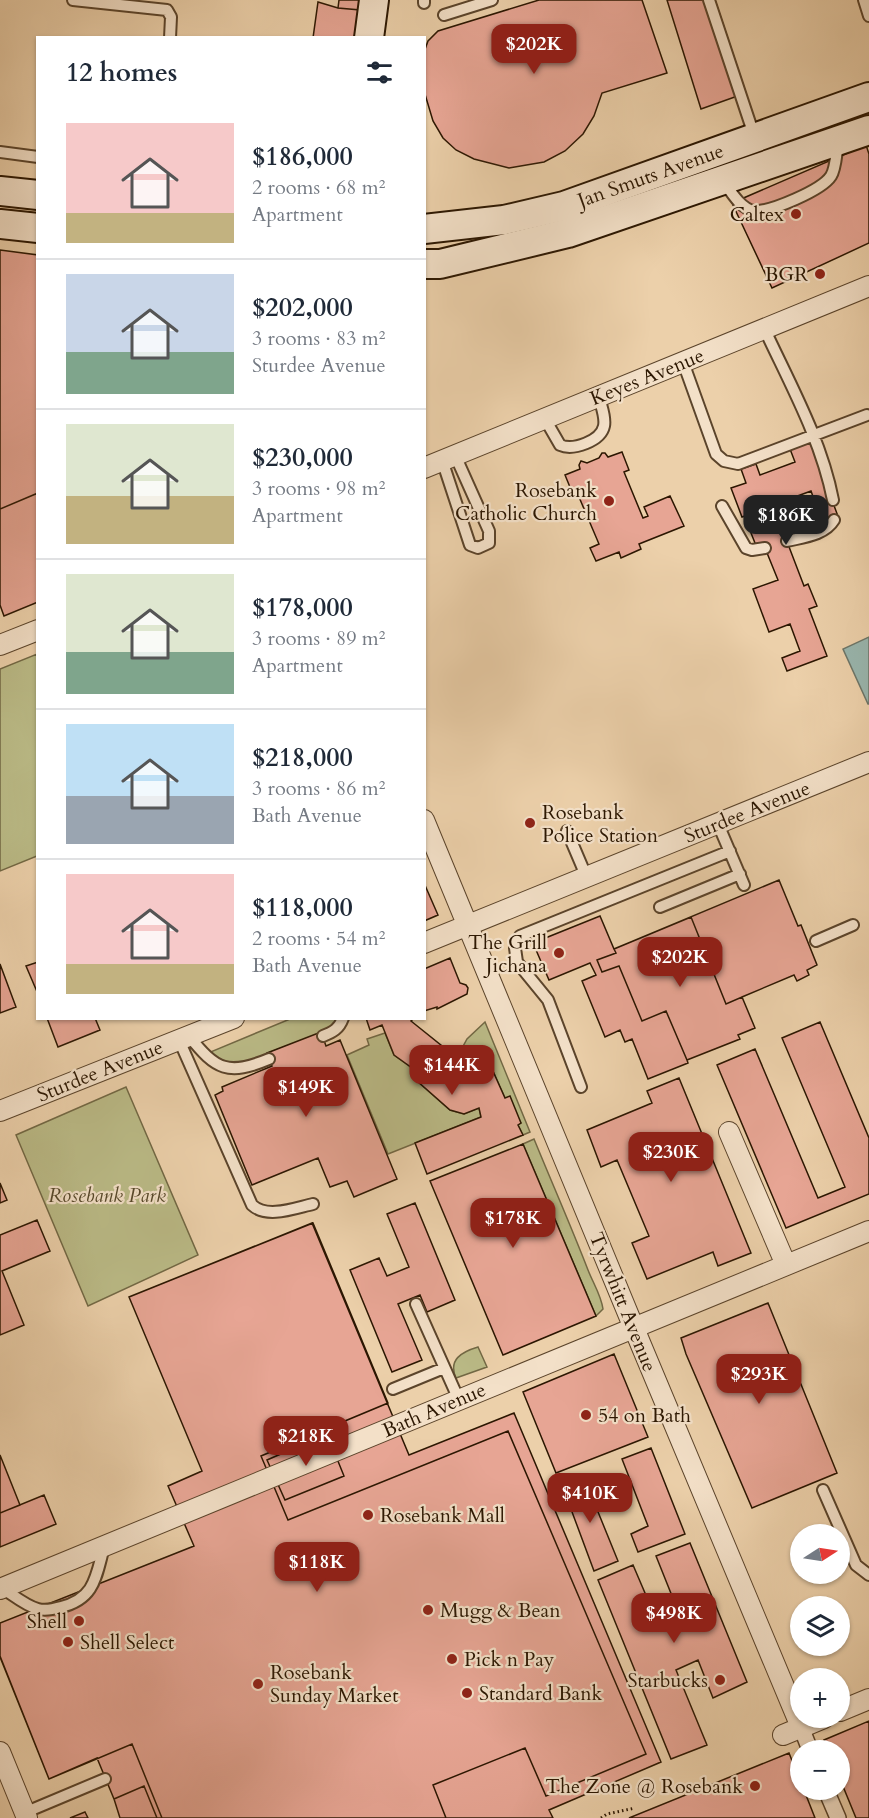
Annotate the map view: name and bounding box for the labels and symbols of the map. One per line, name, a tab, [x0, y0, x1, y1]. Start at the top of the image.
pin: $202K	[492, 24, 576, 75]
street label: Jan Smuts Avenue	[571, 137, 727, 215]
place label: Caltex	[730, 201, 784, 228]
marker: Caltex	[789, 207, 803, 221]
place label: BGR	[765, 261, 808, 288]
marker: BGR	[813, 267, 827, 281]
street label: Keyes Avenue	[586, 342, 708, 412]
place label: Rosebank Catholic Church	[455, 477, 597, 527]
marker: Rosebank Catholic Church	[602, 494, 616, 508]
pin: $186K	[744, 495, 828, 546]
street label: Sturdee Avenue	[680, 774, 814, 850]
place label: Rosebank Police Station	[542, 799, 659, 849]
marker: Rosebank Police Station	[523, 816, 537, 830]
place label: The Grill Jichana	[468, 929, 547, 979]
pin: $202K	[638, 937, 722, 988]
marker: The Grill Jichana	[552, 946, 566, 960]
street label: Sturdee Avenue	[33, 1033, 167, 1109]
pin: $144K	[410, 1045, 494, 1096]
pin: $149K	[264, 1067, 348, 1118]
pin: $230K	[629, 1132, 713, 1183]
park label: Rosebank Park	[48, 1182, 166, 1209]
pin: $178K	[471, 1198, 555, 1249]
street label: Tyrwhitt Avenue	[583, 1228, 663, 1376]
pin: $293K	[717, 1354, 801, 1405]
street label: Bath Avenue	[378, 1376, 490, 1444]
place label: 54 on Bath	[598, 1402, 691, 1429]
marker: 54 on Bath	[579, 1408, 593, 1422]
pin: $218K	[264, 1416, 348, 1467]
pin: $410K	[548, 1473, 632, 1524]
place label: Rosebank Mall	[380, 1502, 505, 1529]
marker: Rosebank Mall	[361, 1508, 375, 1522]
north arrow	[790, 1524, 850, 1584]
pin: $118K	[275, 1542, 359, 1593]
pin: $498K	[632, 1593, 716, 1644]
place label: Mugg & Bean	[440, 1597, 561, 1624]
marker: Mugg & Bean	[421, 1603, 435, 1617]
place label: Shell	[27, 1608, 67, 1635]
marker: Shell	[72, 1614, 86, 1628]
place label: Shell Select	[80, 1629, 175, 1656]
marker: Shell Select	[61, 1635, 75, 1649]
place label: Pick n Pay	[464, 1646, 555, 1673]
marker: Pick n Pay	[445, 1652, 459, 1666]
place label: Rosebank Sunday Market	[270, 1659, 399, 1709]
place label: Starbucks	[628, 1667, 708, 1694]
marker: Starbucks	[713, 1673, 727, 1687]
marker: Rosebank Sunday Market	[251, 1677, 265, 1691]
place label: Standard Bank	[479, 1680, 603, 1707]
marker: Standard Bank	[460, 1686, 474, 1700]
place label: The Zone @ Rosebank	[545, 1773, 743, 1800]
marker: The Zone @ Rosebank	[748, 1779, 762, 1793]

